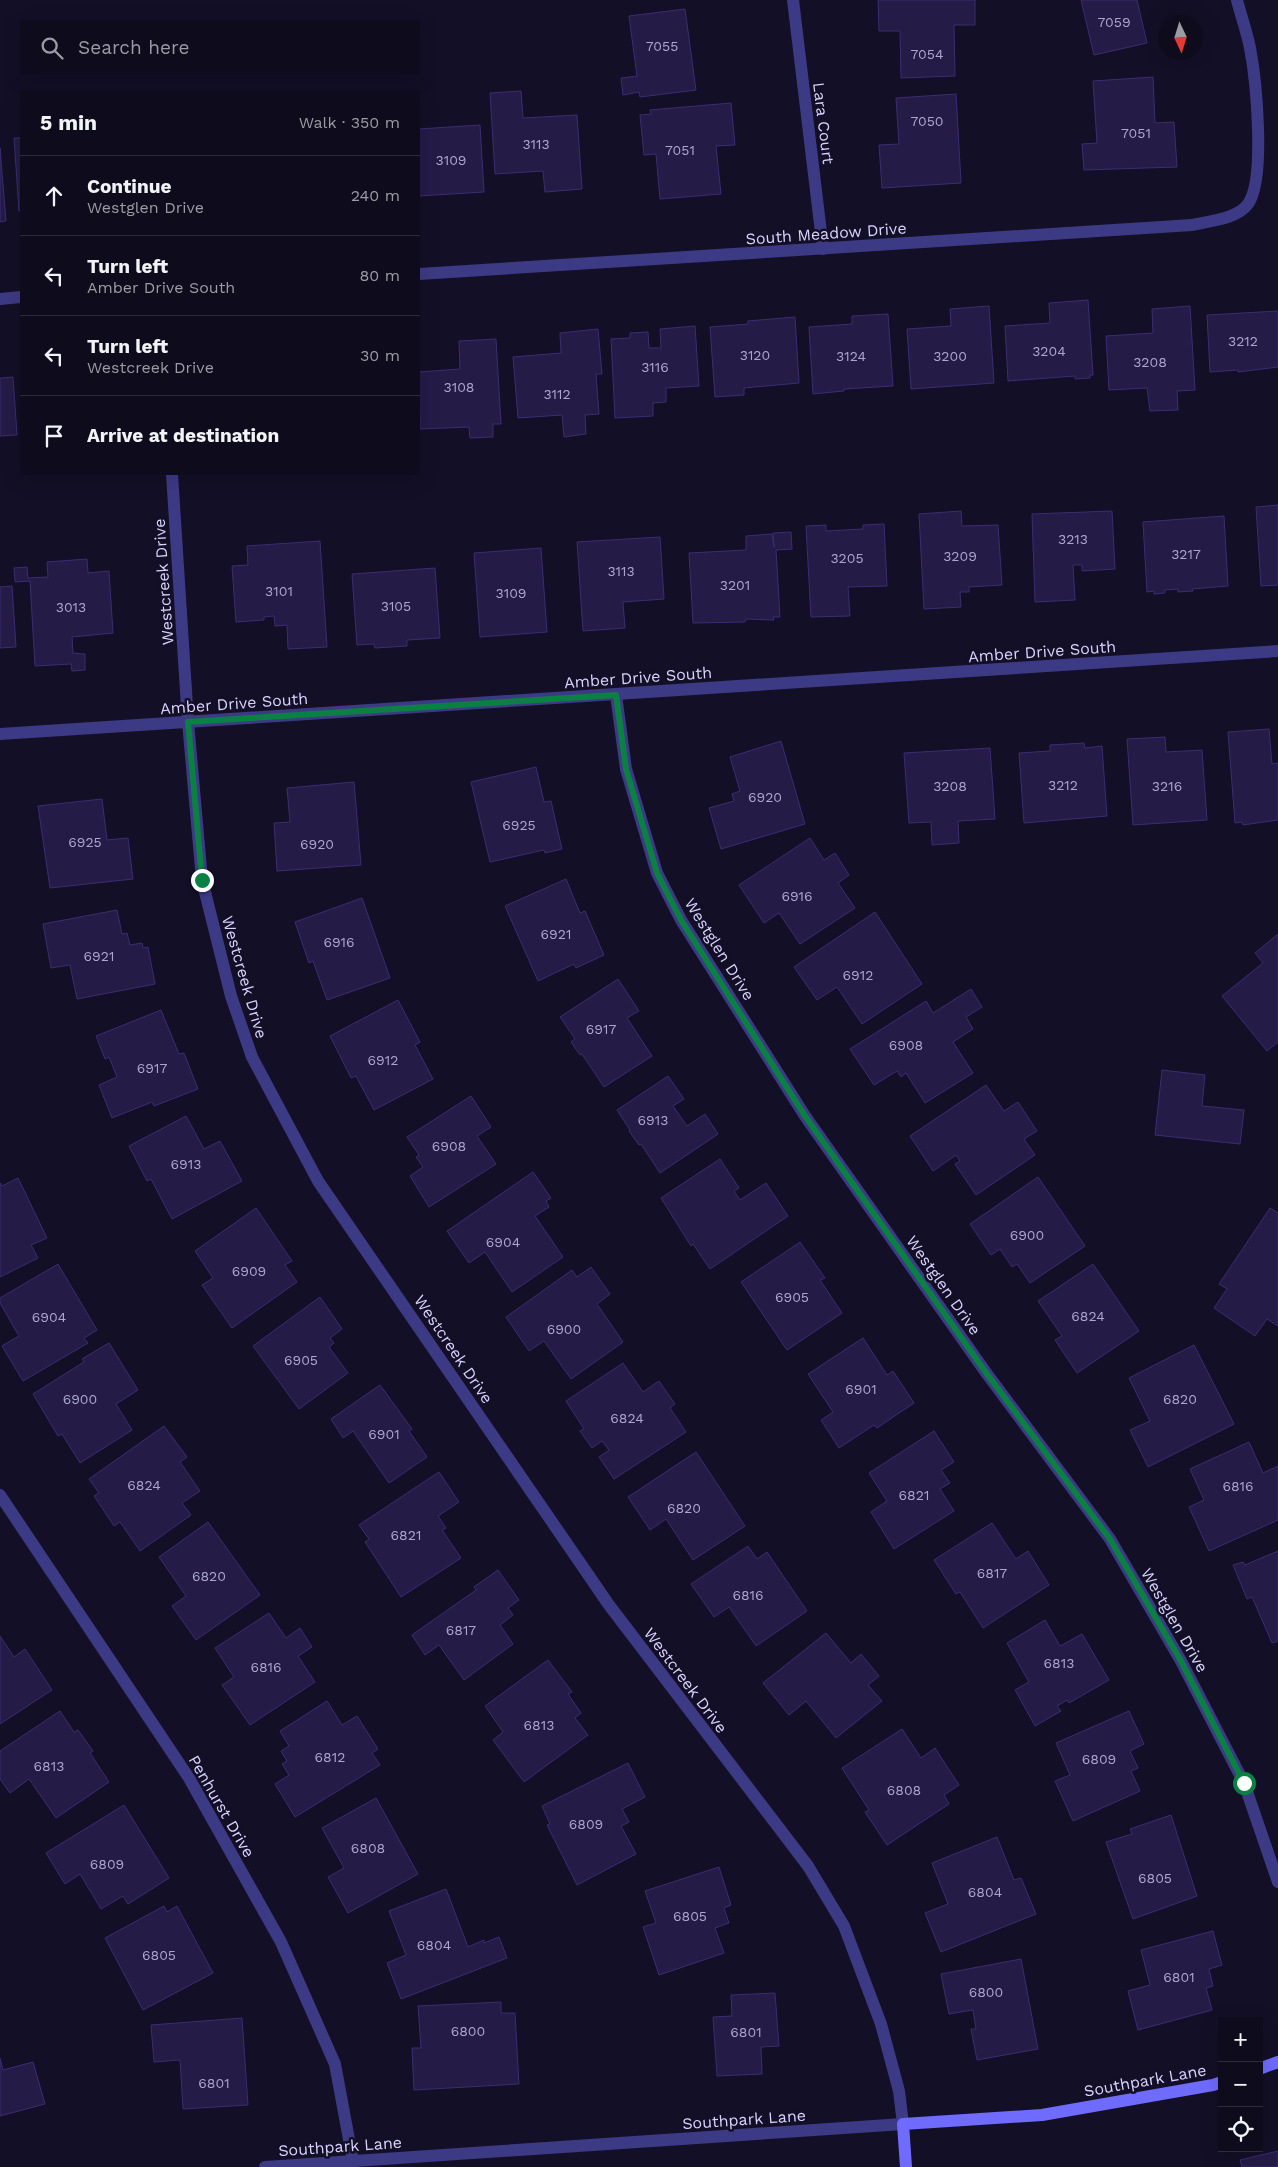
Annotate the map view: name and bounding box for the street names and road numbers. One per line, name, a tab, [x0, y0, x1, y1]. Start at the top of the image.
street label: Lara Court	[809, 81, 838, 165]
street label: South Meadow Drive	[745, 218, 907, 249]
street label: Westcreek Drive	[150, 518, 177, 646]
street label: Amber Drive South	[967, 637, 1117, 666]
street label: Amber Drive South	[563, 663, 713, 692]
street label: Amber Drive South	[159, 689, 309, 718]
street label: Westglen Drive	[681, 895, 759, 1004]
street label: Westcreek Drive	[218, 914, 271, 1041]
street label: Westglen Drive	[902, 1232, 985, 1339]
street label: Westcreek Drive	[410, 1291, 497, 1407]
street label: Westglen Drive	[1137, 1565, 1212, 1676]
street label: Westcreek Drive	[640, 1624, 731, 1737]
street label: Penhurst Drive	[185, 1752, 259, 1861]
street label: Southpark Lane	[1082, 2060, 1208, 2101]
street label: Southpark Lane	[682, 2106, 806, 2133]
street label: Southpark Lane	[278, 2133, 402, 2160]

